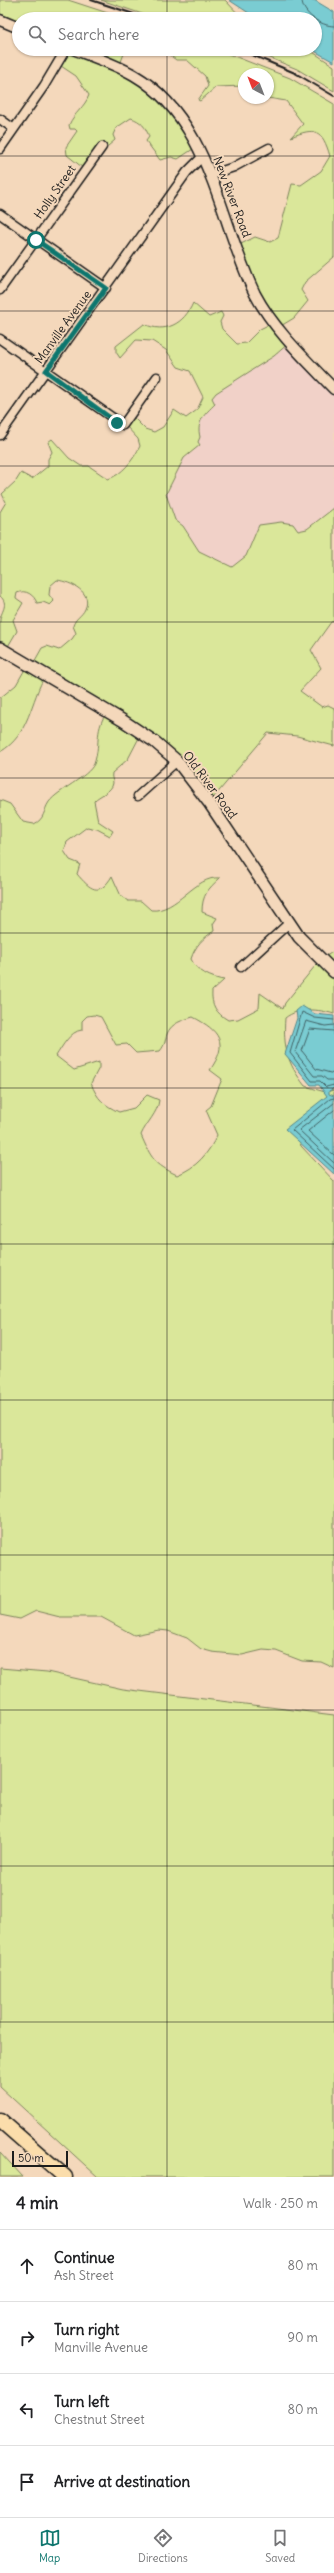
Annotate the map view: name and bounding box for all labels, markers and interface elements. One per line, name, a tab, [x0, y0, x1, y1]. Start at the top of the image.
search box	[12, 12, 322, 56]
icon: search	[26, 23, 48, 45]
text: Search here	[58, 25, 139, 44]
north arrow	[238, 68, 274, 104]
street label: New River Road	[210, 154, 255, 239]
street label: Holly Street	[31, 162, 79, 222]
route start	[27, 231, 45, 249]
street label: Manville Avenue	[31, 287, 94, 366]
route end	[108, 414, 126, 432]
street label: Old River Road	[180, 748, 241, 821]
scale bar	[12, 2149, 68, 2168]
text: 50 m	[18, 2151, 44, 2165]
text: 4 min	[16, 2192, 58, 2214]
text: Walk · 250 m	[243, 2195, 318, 2212]
text: Continue	[54, 2248, 115, 2267]
icon: ahead	[16, 2255, 38, 2277]
text: 80 m	[287, 2257, 318, 2274]
text: Ash Street	[54, 2267, 114, 2284]
text: Turn right	[54, 2320, 119, 2339]
icon: right	[16, 2327, 38, 2349]
text: 90 m	[287, 2329, 318, 2346]
text: Manville Avenue	[54, 2339, 148, 2356]
text: Turn left	[54, 2392, 109, 2411]
icon: left	[16, 2399, 38, 2421]
text: 80 m	[287, 2401, 318, 2418]
text: Chestnut Street	[54, 2411, 145, 2428]
icon: arrive	[16, 2471, 38, 2493]
text: Arrive at destination	[54, 2472, 190, 2491]
tab: Map	[39, 2527, 61, 2565]
tab: Directions	[138, 2527, 188, 2565]
tab: Saved	[265, 2527, 295, 2565]

